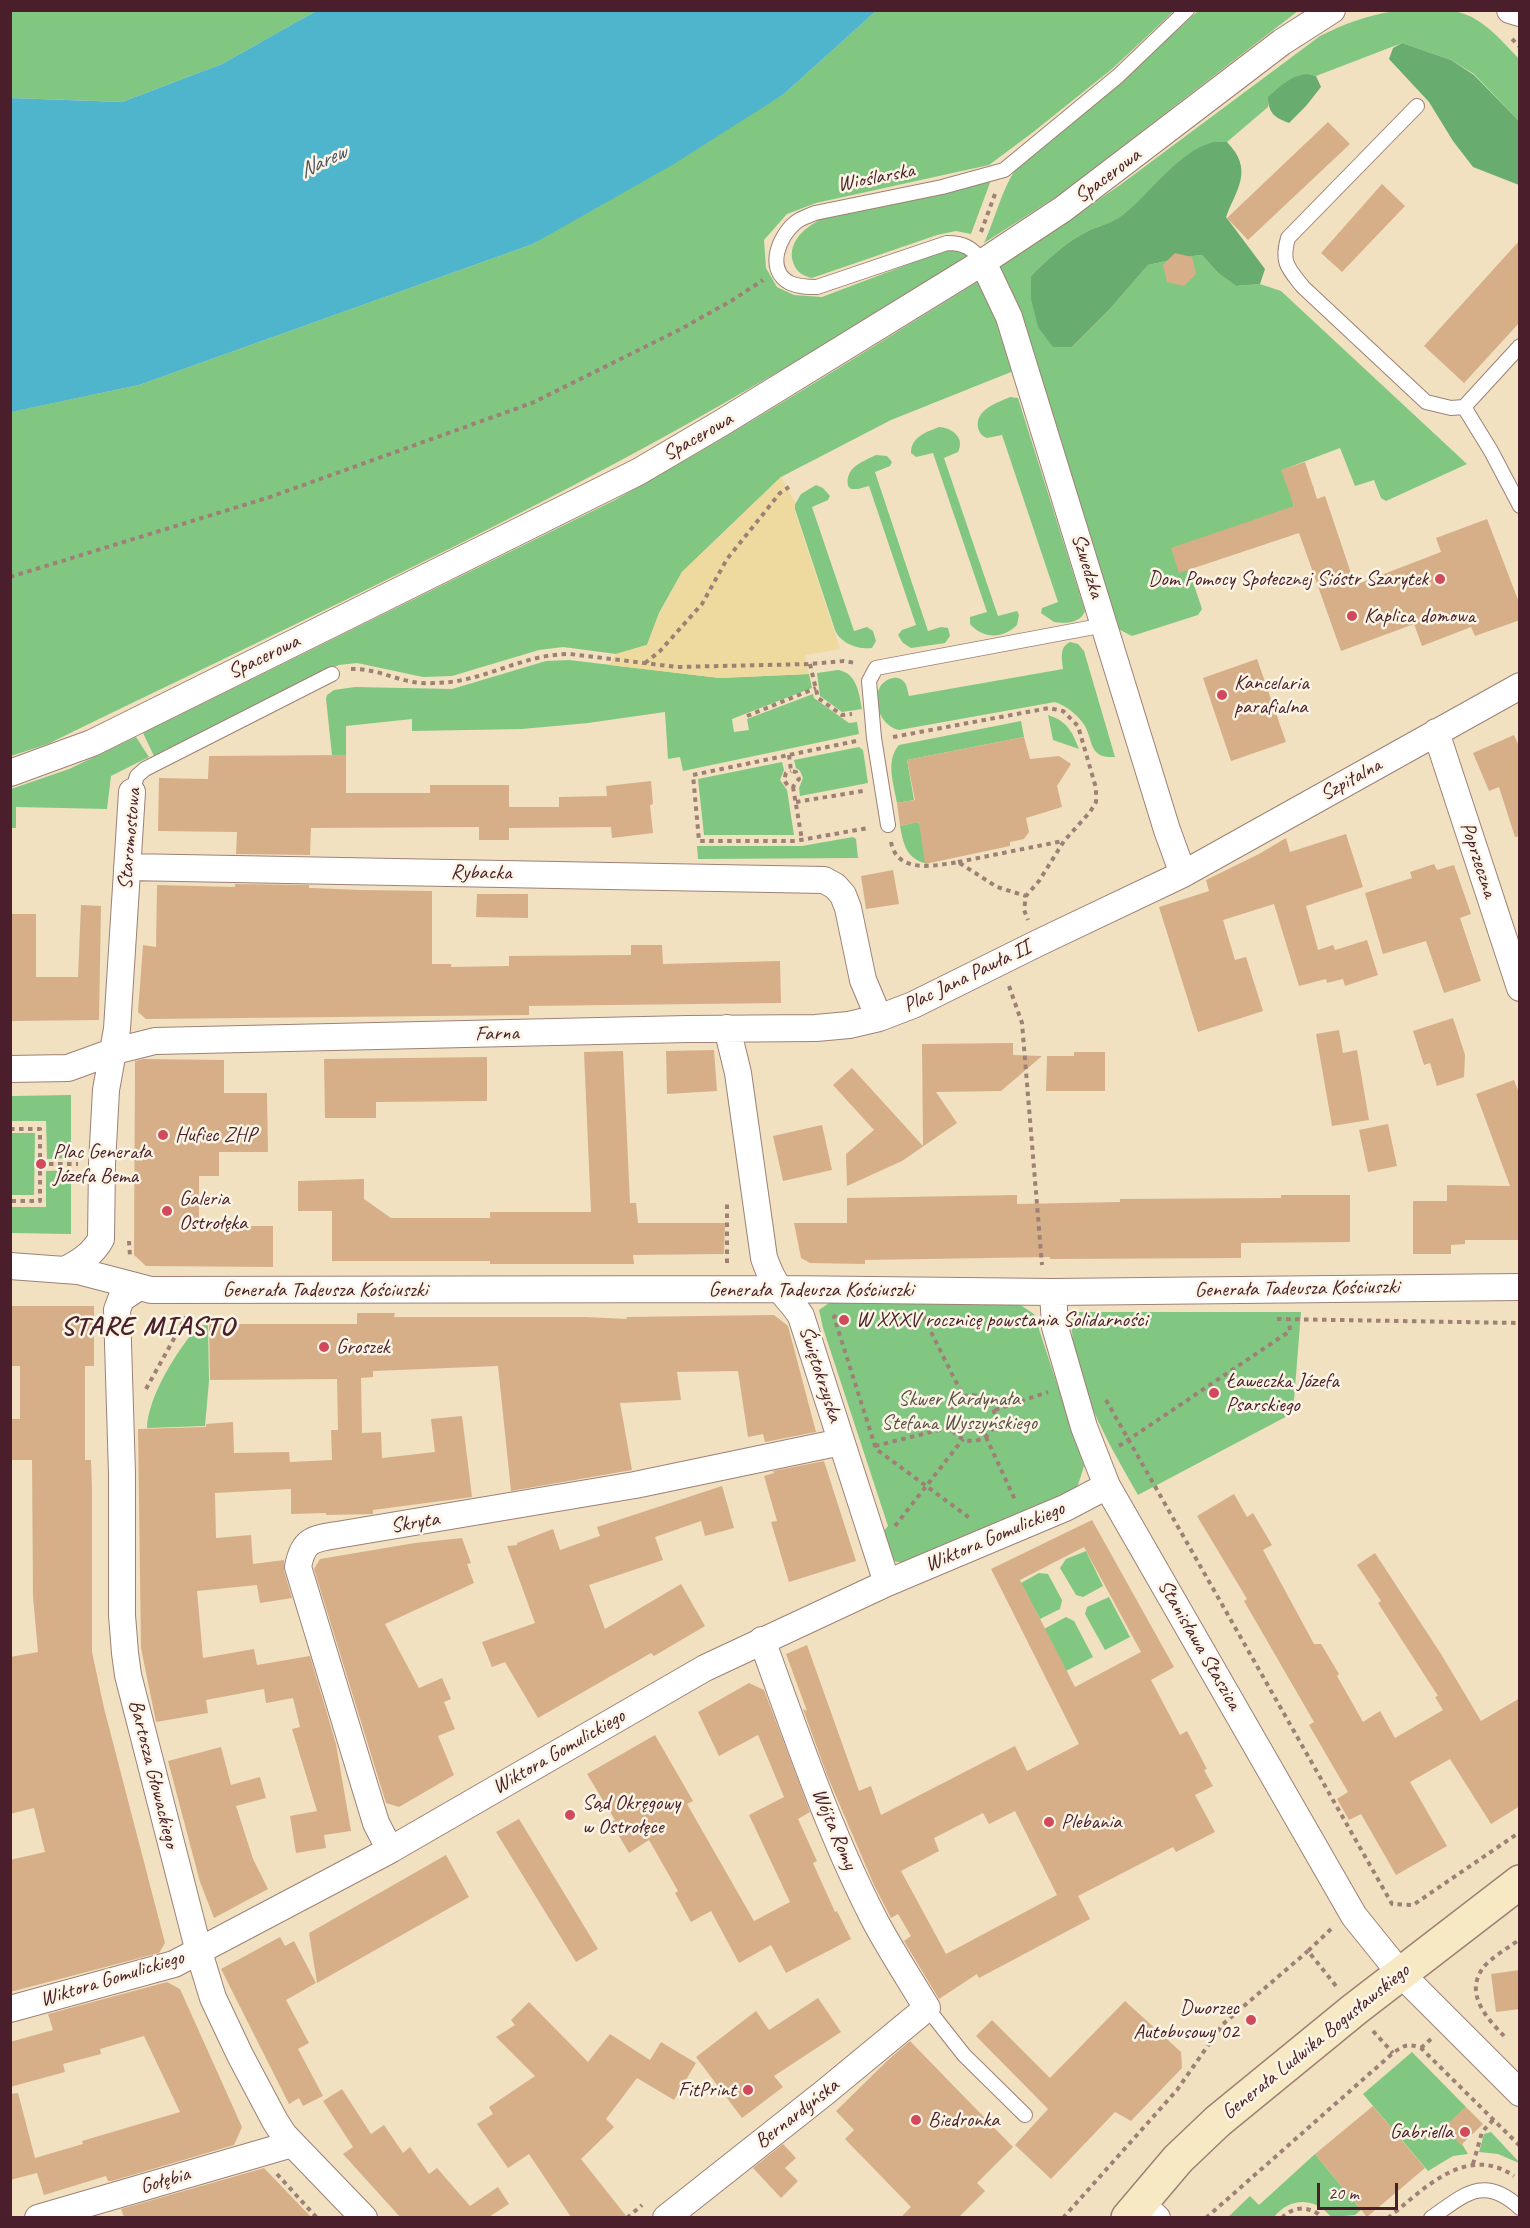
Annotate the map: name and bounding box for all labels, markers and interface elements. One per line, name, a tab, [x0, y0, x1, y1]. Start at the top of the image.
water label: Narew	[295, 139, 351, 185]
street label: Spacerowa	[1070, 143, 1146, 209]
street label: Wioślarska	[835, 158, 917, 198]
street label: Spacerowa	[659, 407, 737, 467]
street label: Szwedzka	[1065, 531, 1109, 601]
place label: Dom Pomocy Społecznej Sióstr Szarytek	[1148, 566, 1428, 592]
marker: Dom Pomocy Społecznej Sióstr Szarytek	[1433, 572, 1447, 586]
place label: Kaplica domowa	[1364, 603, 1475, 629]
marker: Kaplica domowa	[1345, 609, 1359, 623]
street label: Spacerowa	[224, 629, 304, 685]
place label: Kancelaria parafialna	[1234, 670, 1309, 720]
marker: Kancelaria parafialna	[1215, 688, 1229, 702]
street label: Szpitalna	[1316, 753, 1386, 807]
street label: Staromostowa	[113, 787, 147, 891]
street label: Poprzeczna	[1454, 819, 1502, 901]
street label: Rybacka	[450, 860, 512, 886]
street label: Plac Jana Pawła II	[899, 935, 1035, 1019]
street label: Farna	[475, 1021, 519, 1047]
place label: Hufiec ZHP	[175, 1122, 256, 1148]
marker: Hufiec ZHP	[156, 1128, 170, 1142]
place label: Plac Generała Józefa Bema	[53, 1139, 152, 1189]
marker: Plac Generała Józefa Bema	[34, 1157, 48, 1171]
place label: Galeria Ostrołęka	[179, 1186, 247, 1236]
marker: Galeria Ostrołęka	[160, 1204, 174, 1218]
street label: Generała Tadeusza Kościuszki	[1194, 1275, 1400, 1303]
street label: Generała Tadeusza Kościuszki	[223, 1277, 427, 1303]
street label: Generała Tadeusza Kościuszki	[709, 1277, 913, 1303]
place label: W XXXV rocznicę powstania Solidarności	[856, 1307, 1148, 1333]
district label: STARE MIASTO	[61, 1311, 235, 1343]
marker: W XXXV rocznicę powstania Solidarności	[837, 1313, 851, 1327]
street label: Świętokrzyska	[793, 1323, 847, 1425]
place label: Groszek	[336, 1334, 389, 1360]
marker: Groszek	[317, 1340, 331, 1354]
place label: Ławeczka Józefa Psarskiego	[1226, 1368, 1339, 1418]
park label: Skwer Kardynała Stefana Wyszyńskiego	[881, 1386, 1037, 1436]
marker: Ławeczka Józefa Psarskiego	[1207, 1386, 1221, 1400]
street label: Wiktora Gomulickiego	[922, 1496, 1068, 1578]
street label: Skryta	[389, 1507, 441, 1539]
street label: Stanisława Staszica	[1152, 1576, 1246, 1714]
street label: Bartosza Głowackiego	[122, 1697, 184, 1851]
street label: Wiktora Gomulickiego	[488, 1704, 630, 1800]
street label: Wójta Romy	[806, 1785, 862, 1873]
place label: Sąd Okręgowy w Ostrołęce	[582, 1790, 680, 1840]
marker: Sąd Okręgowy w Ostrołęce	[563, 1808, 577, 1822]
place label: Plebania	[1061, 1809, 1121, 1835]
marker: Plebania	[1042, 1815, 1056, 1829]
street label: Wiktora Gomulickiego	[37, 1945, 187, 2013]
street label: Generała Ludwika Bogusławskiego	[1217, 1958, 1415, 2126]
place label: Dworzec Autobusowy 02	[1133, 1995, 1239, 2045]
marker: Dworzec Autobusowy 02	[1244, 2013, 1258, 2027]
street label: Bernardyńska	[750, 2073, 844, 2155]
place label: FitPrint	[678, 2077, 736, 2103]
marker: FitPrint	[741, 2083, 755, 2097]
place label: Biedronka	[928, 2107, 999, 2133]
marker: Biedronka	[909, 2113, 923, 2127]
place label: Gabriella	[1390, 2119, 1453, 2145]
marker: Gabriella	[1458, 2125, 1472, 2139]
street label: Gołębia	[137, 2162, 193, 2200]
scale bar	[1320, 2171, 1401, 2209]
text: 20 m	[1328, 2182, 1359, 2204]

